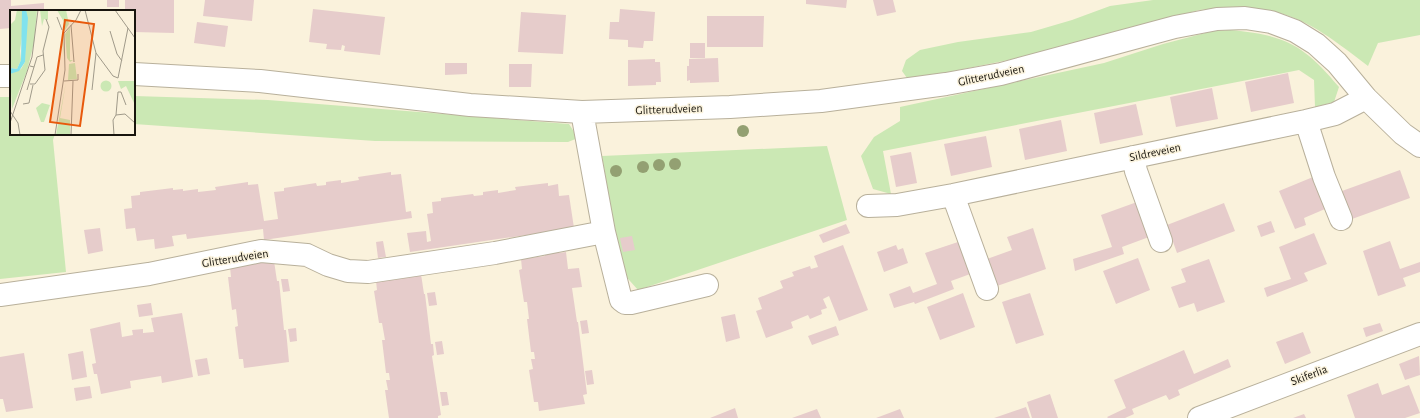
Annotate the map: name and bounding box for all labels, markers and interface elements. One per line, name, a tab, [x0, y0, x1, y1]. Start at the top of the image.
inset map	[10, 10, 135, 135]
street label: Glitterudveien	[957, 62, 1025, 88]
street label: Glitterudveien	[635, 102, 703, 116]
street label: Sildreveien	[1128, 141, 1182, 163]
street label: Glitterudveien	[201, 247, 269, 269]
street label: Skiferlia	[1289, 362, 1329, 387]

